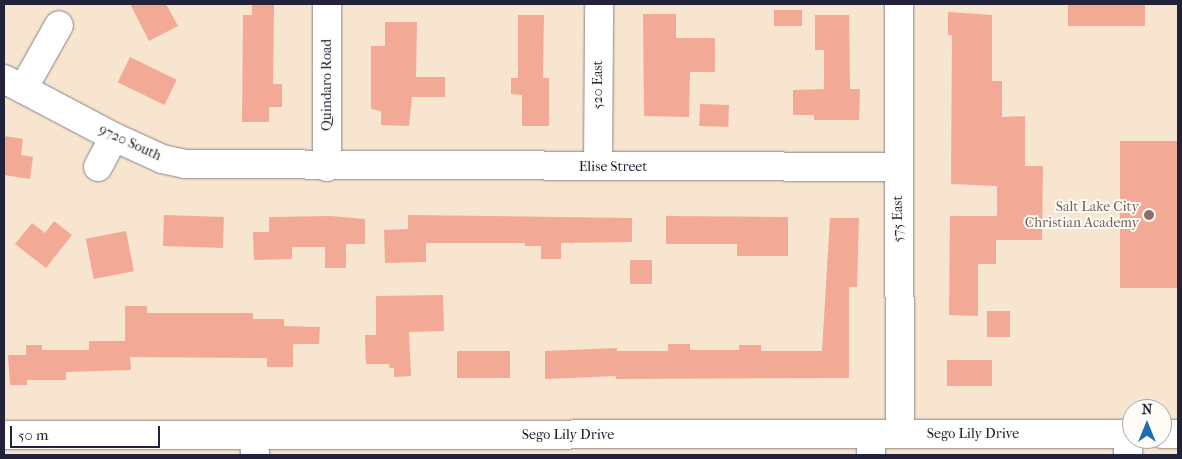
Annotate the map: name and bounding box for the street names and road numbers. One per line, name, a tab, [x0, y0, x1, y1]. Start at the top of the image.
street label: Quindaro Road	[319, 39, 335, 131]
street label: 520 East	[590, 60, 606, 110]
street label: 9720 South	[96, 121, 164, 165]
street label: Elise Street	[579, 159, 647, 175]
street label: 575 East	[890, 195, 906, 243]
street label: Sego Lily Drive	[927, 426, 1019, 442]
street label: Sego Lily Drive	[522, 427, 614, 443]

